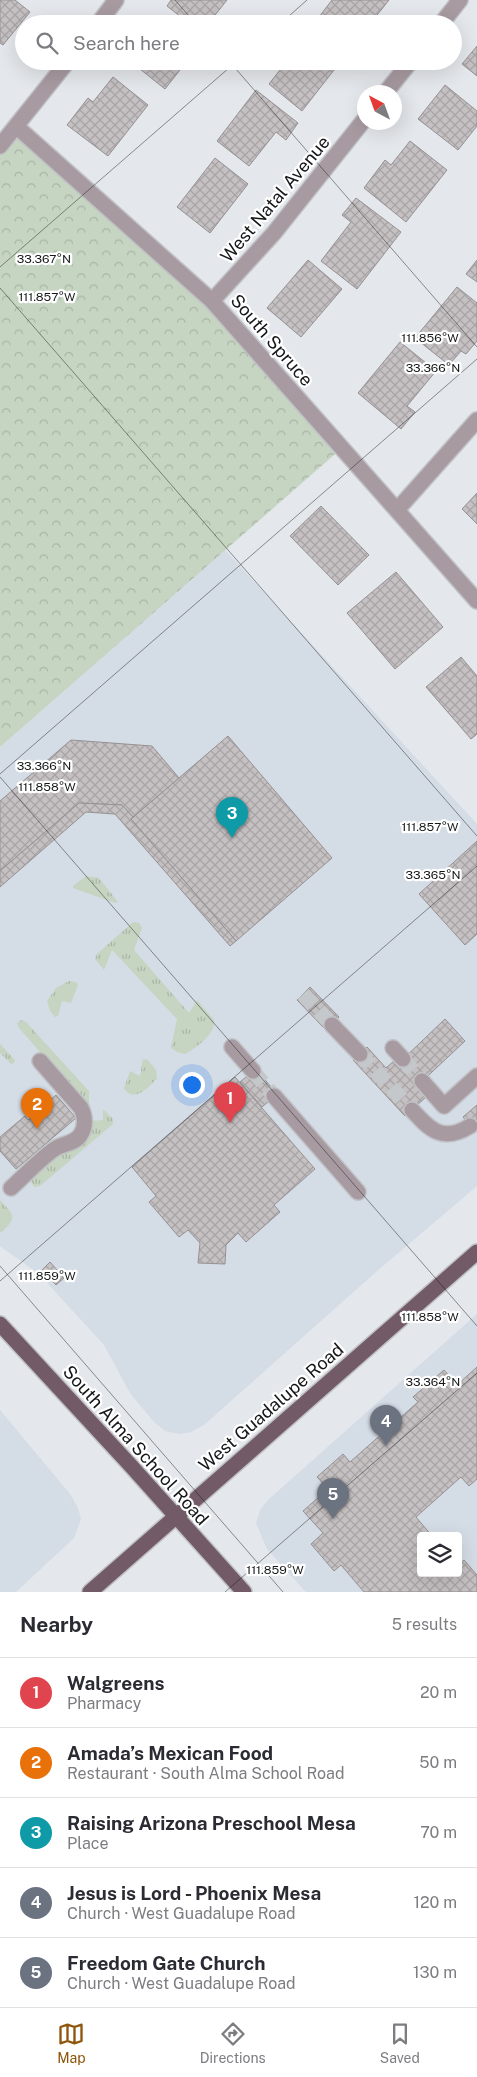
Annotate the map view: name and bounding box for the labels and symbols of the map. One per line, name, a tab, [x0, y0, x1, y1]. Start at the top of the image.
north arrow	[357, 85, 402, 130]
street label: West Natal Avenue	[216, 132, 334, 266]
text: 33.367°N	[17, 252, 71, 266]
text: 111.857°W	[18, 290, 76, 304]
street label: South Spruce	[226, 290, 318, 390]
text: 111.856°W	[401, 331, 459, 345]
text: 33.366°N	[406, 361, 460, 375]
text: 33.366°N	[17, 759, 71, 773]
text: 111.858°W	[18, 780, 76, 794]
pin: 3	[216, 797, 248, 838]
text: 111.857°W	[401, 820, 459, 834]
text: 33.365°N	[406, 868, 460, 882]
your location	[179, 1072, 205, 1098]
pin: 1	[214, 1082, 246, 1123]
pin: 2	[21, 1088, 53, 1129]
text: 111.859°W	[18, 1269, 76, 1283]
text: 111.858°W	[401, 1310, 459, 1324]
street label: West Guadalupe Road	[194, 1339, 348, 1475]
street label: South Alma School Road	[59, 1361, 213, 1529]
text: 33.364°N	[406, 1375, 460, 1389]
pin: 4	[370, 1405, 402, 1446]
pin: 5	[317, 1478, 349, 1519]
text: 111.859°W	[246, 1563, 304, 1577]

